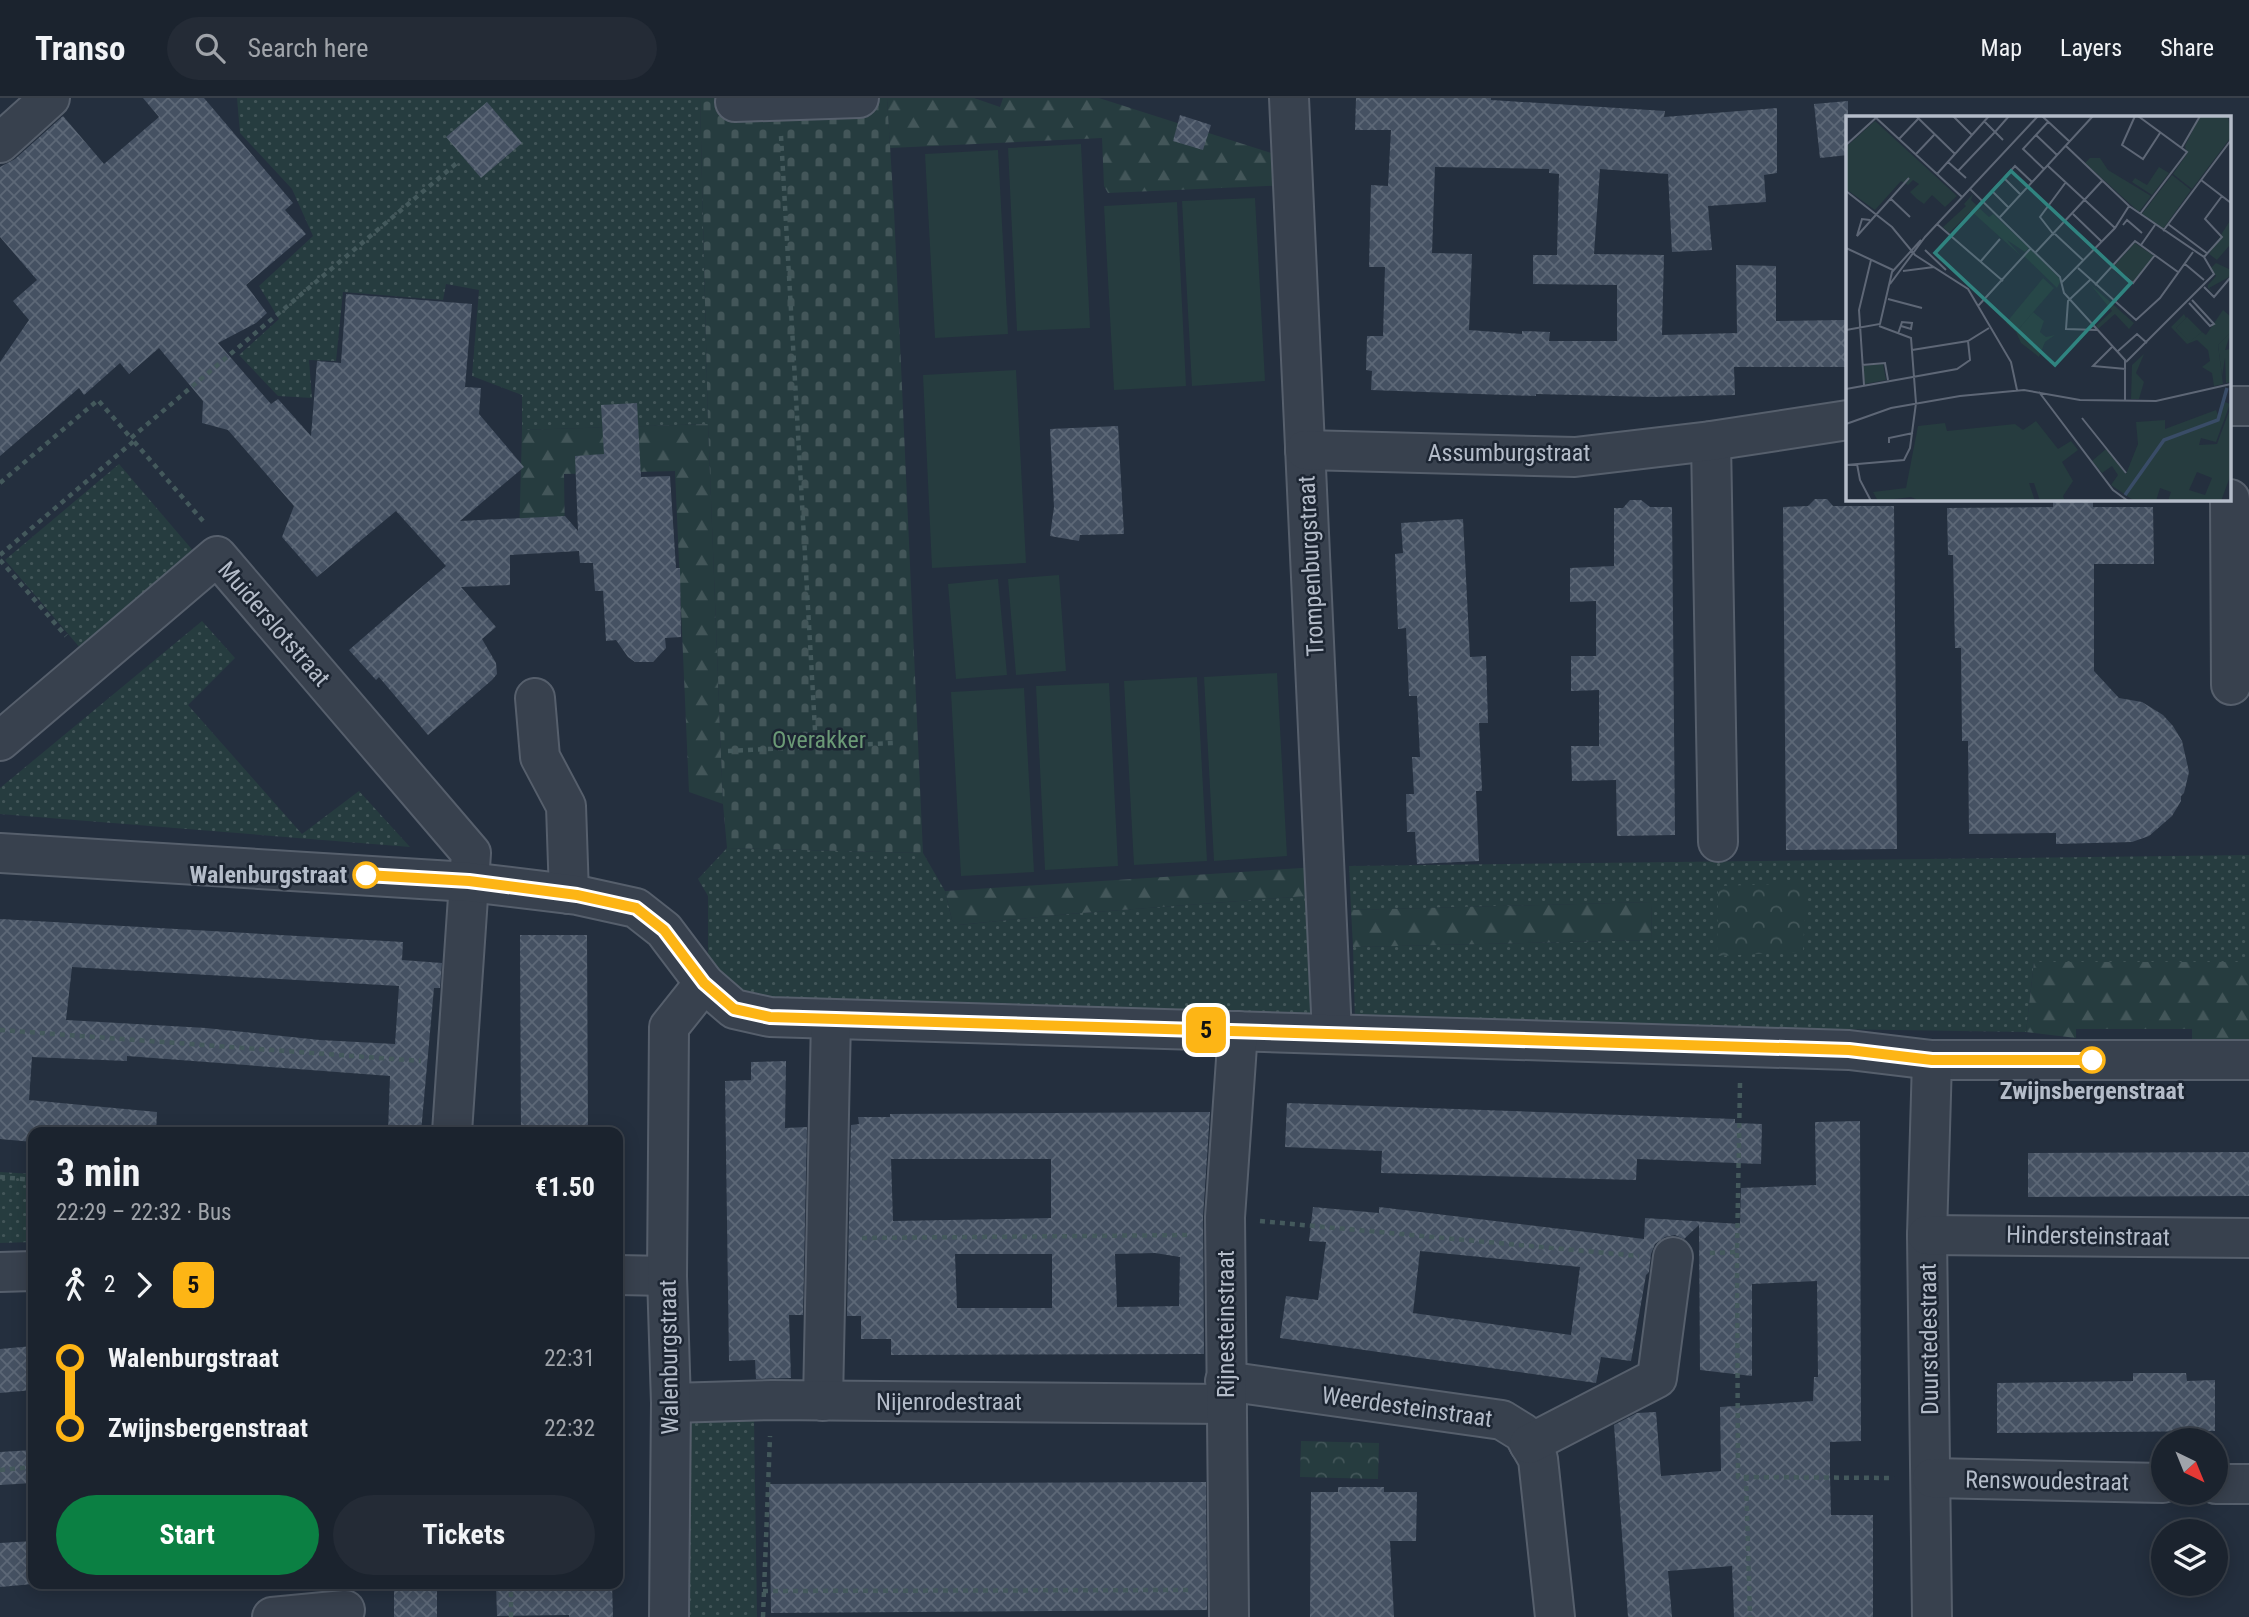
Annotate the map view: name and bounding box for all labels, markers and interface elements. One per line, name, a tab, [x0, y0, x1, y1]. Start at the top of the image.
search box	[167, 17, 657, 80]
text: Transo	[35, 29, 125, 68]
icon: search	[191, 29, 229, 67]
text: Search here	[247, 33, 368, 63]
text: Map	[1981, 34, 2022, 62]
text: Layers	[2060, 34, 2122, 62]
text: Share	[2160, 34, 2214, 62]
inset map	[1846, 116, 2232, 500]
street label: Assumburgstraat	[1428, 439, 1590, 467]
street label: Trompenburgstraat	[1292, 475, 1330, 657]
street label: Muiderslotstraat	[212, 556, 336, 692]
park label: Overakker	[772, 726, 866, 754]
place label: Walenburgstraat	[189, 861, 347, 889]
marker: Walenburgstraat	[353, 862, 379, 888]
line badge: 5	[1183, 1007, 1229, 1053]
text: 5	[1200, 1016, 1212, 1044]
marker: Zwijnsbergenstraat	[2079, 1047, 2105, 1073]
place label: Zwijnsbergenstraat	[2000, 1077, 2184, 1105]
text: 3 min	[56, 1151, 140, 1195]
text: €1.50	[535, 1172, 595, 1202]
text: 22:29 – 22:32 · Bus	[56, 1199, 232, 1226]
street label: Hindersteinstraat	[2006, 1221, 2170, 1251]
street label: Rijnesteinstraat	[1212, 1250, 1240, 1398]
street label: Duurstedestraat	[1914, 1263, 1944, 1415]
icon: walk	[56, 1266, 94, 1304]
icon: forward	[125, 1266, 163, 1304]
text: 2	[104, 1271, 115, 1298]
text: 5	[187, 1271, 200, 1299]
street label: Walenburgstraat	[654, 1279, 684, 1435]
text: Walenburgstraat	[108, 1343, 279, 1373]
text: 22:31	[544, 1345, 595, 1372]
street label: Weerdesteinstraat	[1320, 1381, 1494, 1433]
street label: Nijenrodestraat	[876, 1388, 1022, 1416]
text: Zwijnsbergenstraat	[108, 1413, 308, 1443]
text: 22:32	[544, 1415, 595, 1442]
north arrow	[2151, 1428, 2228, 1505]
map controls	[2151, 1428, 2228, 1596]
street label: Renswoudestraat	[1965, 1466, 2129, 1496]
button: Start	[56, 1495, 319, 1575]
button: Tickets	[333, 1495, 595, 1575]
button: layers	[2151, 1519, 2228, 1596]

